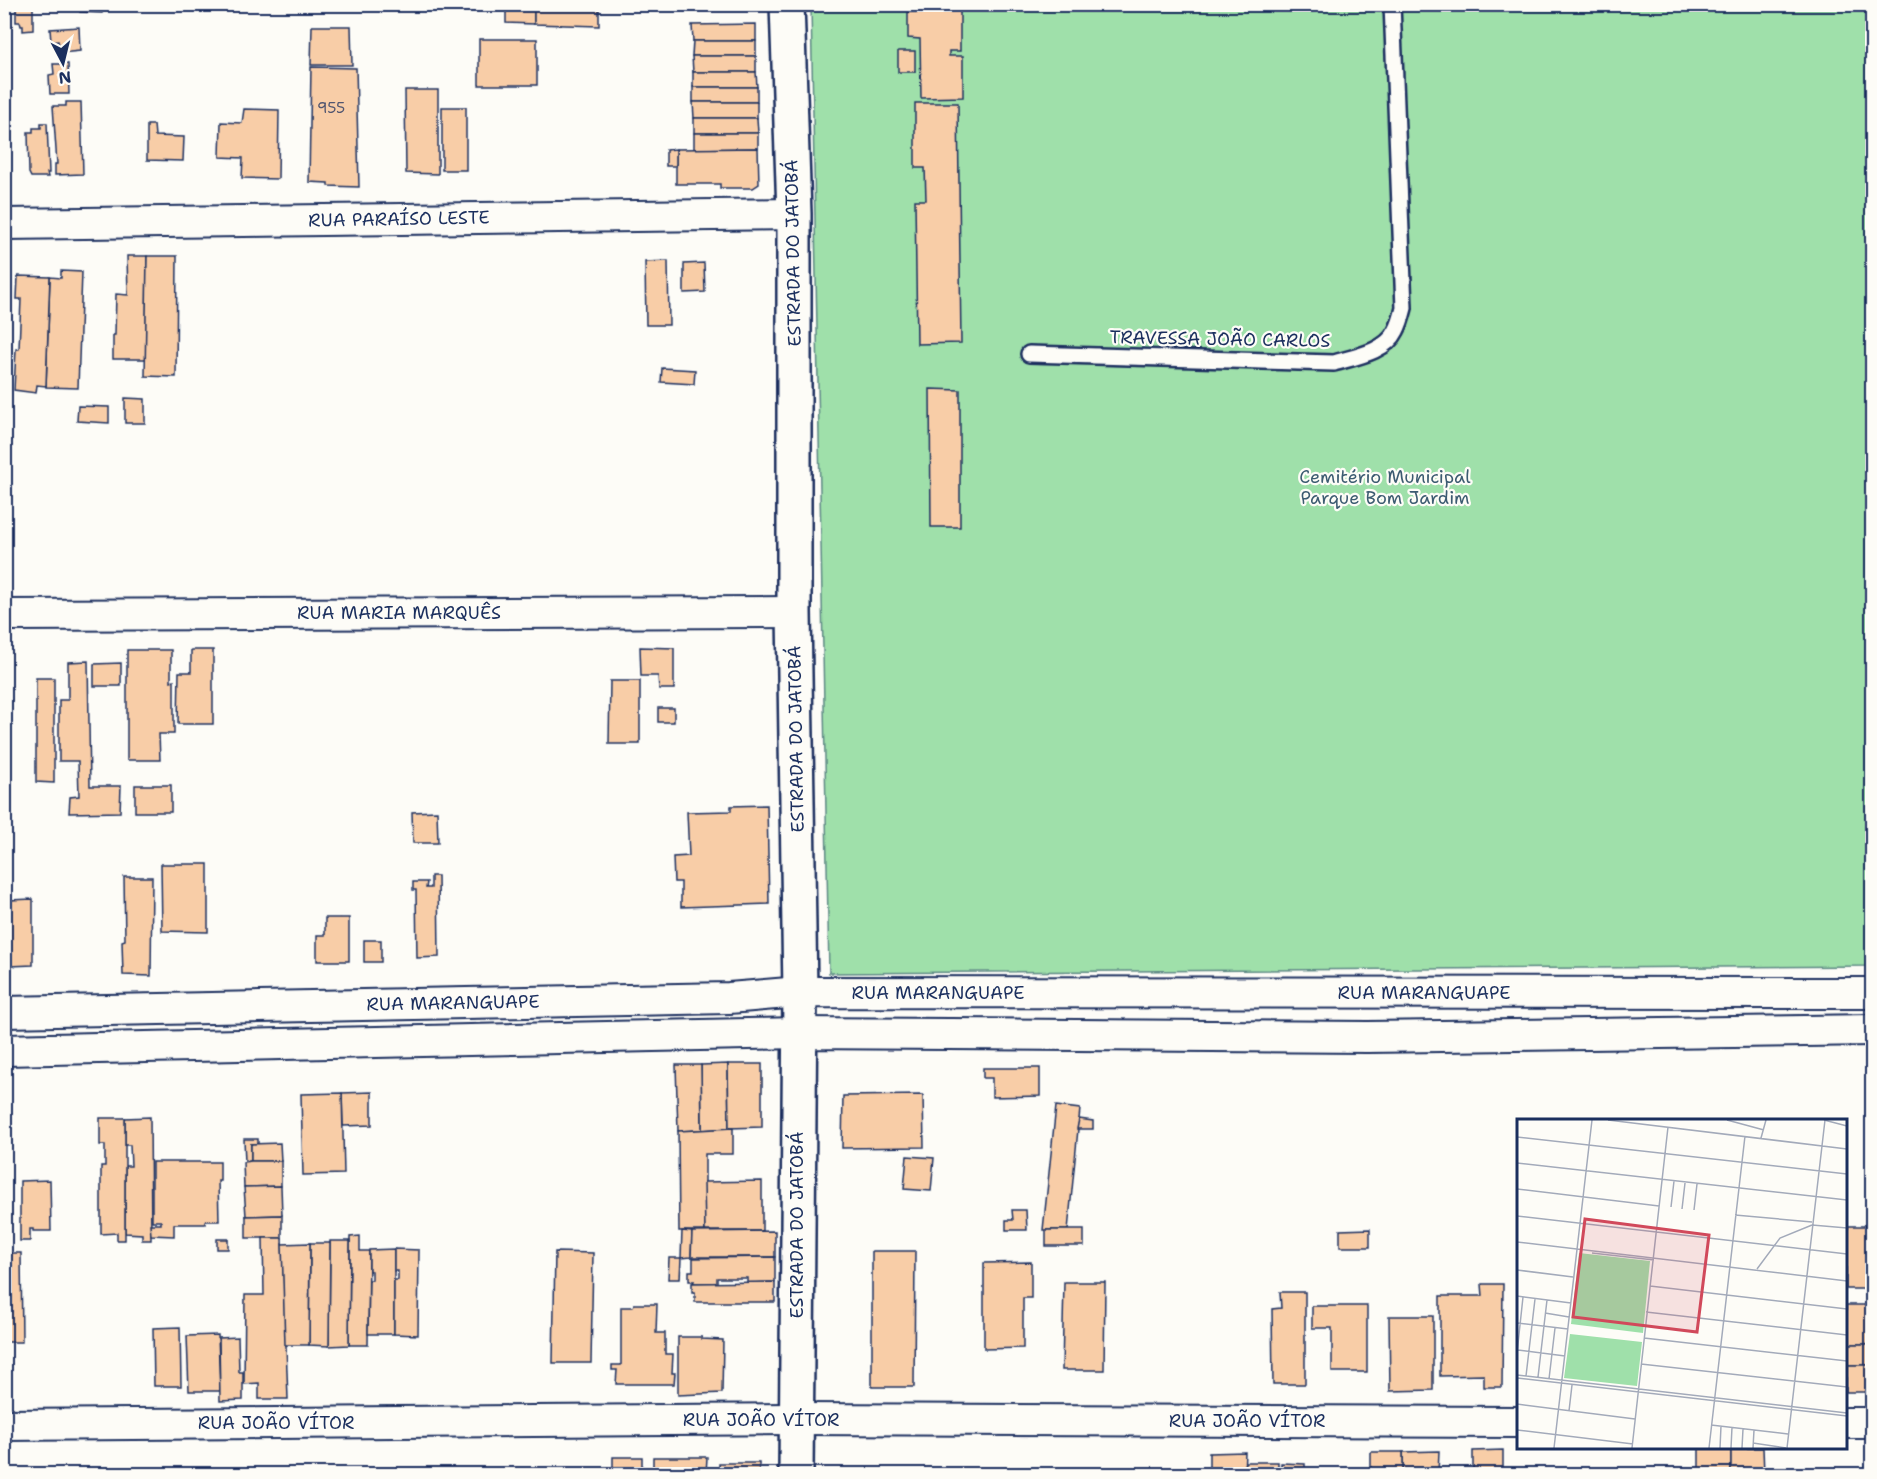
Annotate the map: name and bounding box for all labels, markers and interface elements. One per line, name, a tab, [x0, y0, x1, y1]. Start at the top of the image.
north arrow	[33, 33, 93, 93]
text: N	[57, 66, 72, 89]
house number: 955	[317, 98, 345, 118]
street label: ESTRADA DO JATOBÁ	[779, 159, 807, 347]
street label: RUA PARAÍSO LESTE	[308, 205, 490, 233]
street label: TRAVESSA JOÃO CARLOS	[1109, 325, 1331, 353]
park label: Cemitério Municipal Parque Bom Jardim	[1299, 465, 1471, 510]
street label: RUA MARIA MARQUÊS	[297, 601, 501, 625]
street label: ESTRADA DO JATOBÁ	[782, 645, 810, 833]
street label: RUA MARANGUAPE	[851, 981, 1025, 1005]
street label: RUA MARANGUAPE	[1337, 981, 1511, 1005]
street label: RUA MARANGUAPE	[366, 989, 540, 1017]
inset map	[1517, 1119, 1847, 1449]
street label: ESTRADA DO JATOBÁ	[785, 1131, 809, 1319]
street label: RUA JOÃO VÍTOR	[683, 1408, 839, 1432]
street label: RUA JOÃO VÍTOR	[1169, 1409, 1325, 1433]
street label: RUA JOÃO VÍTOR	[198, 1411, 354, 1435]

